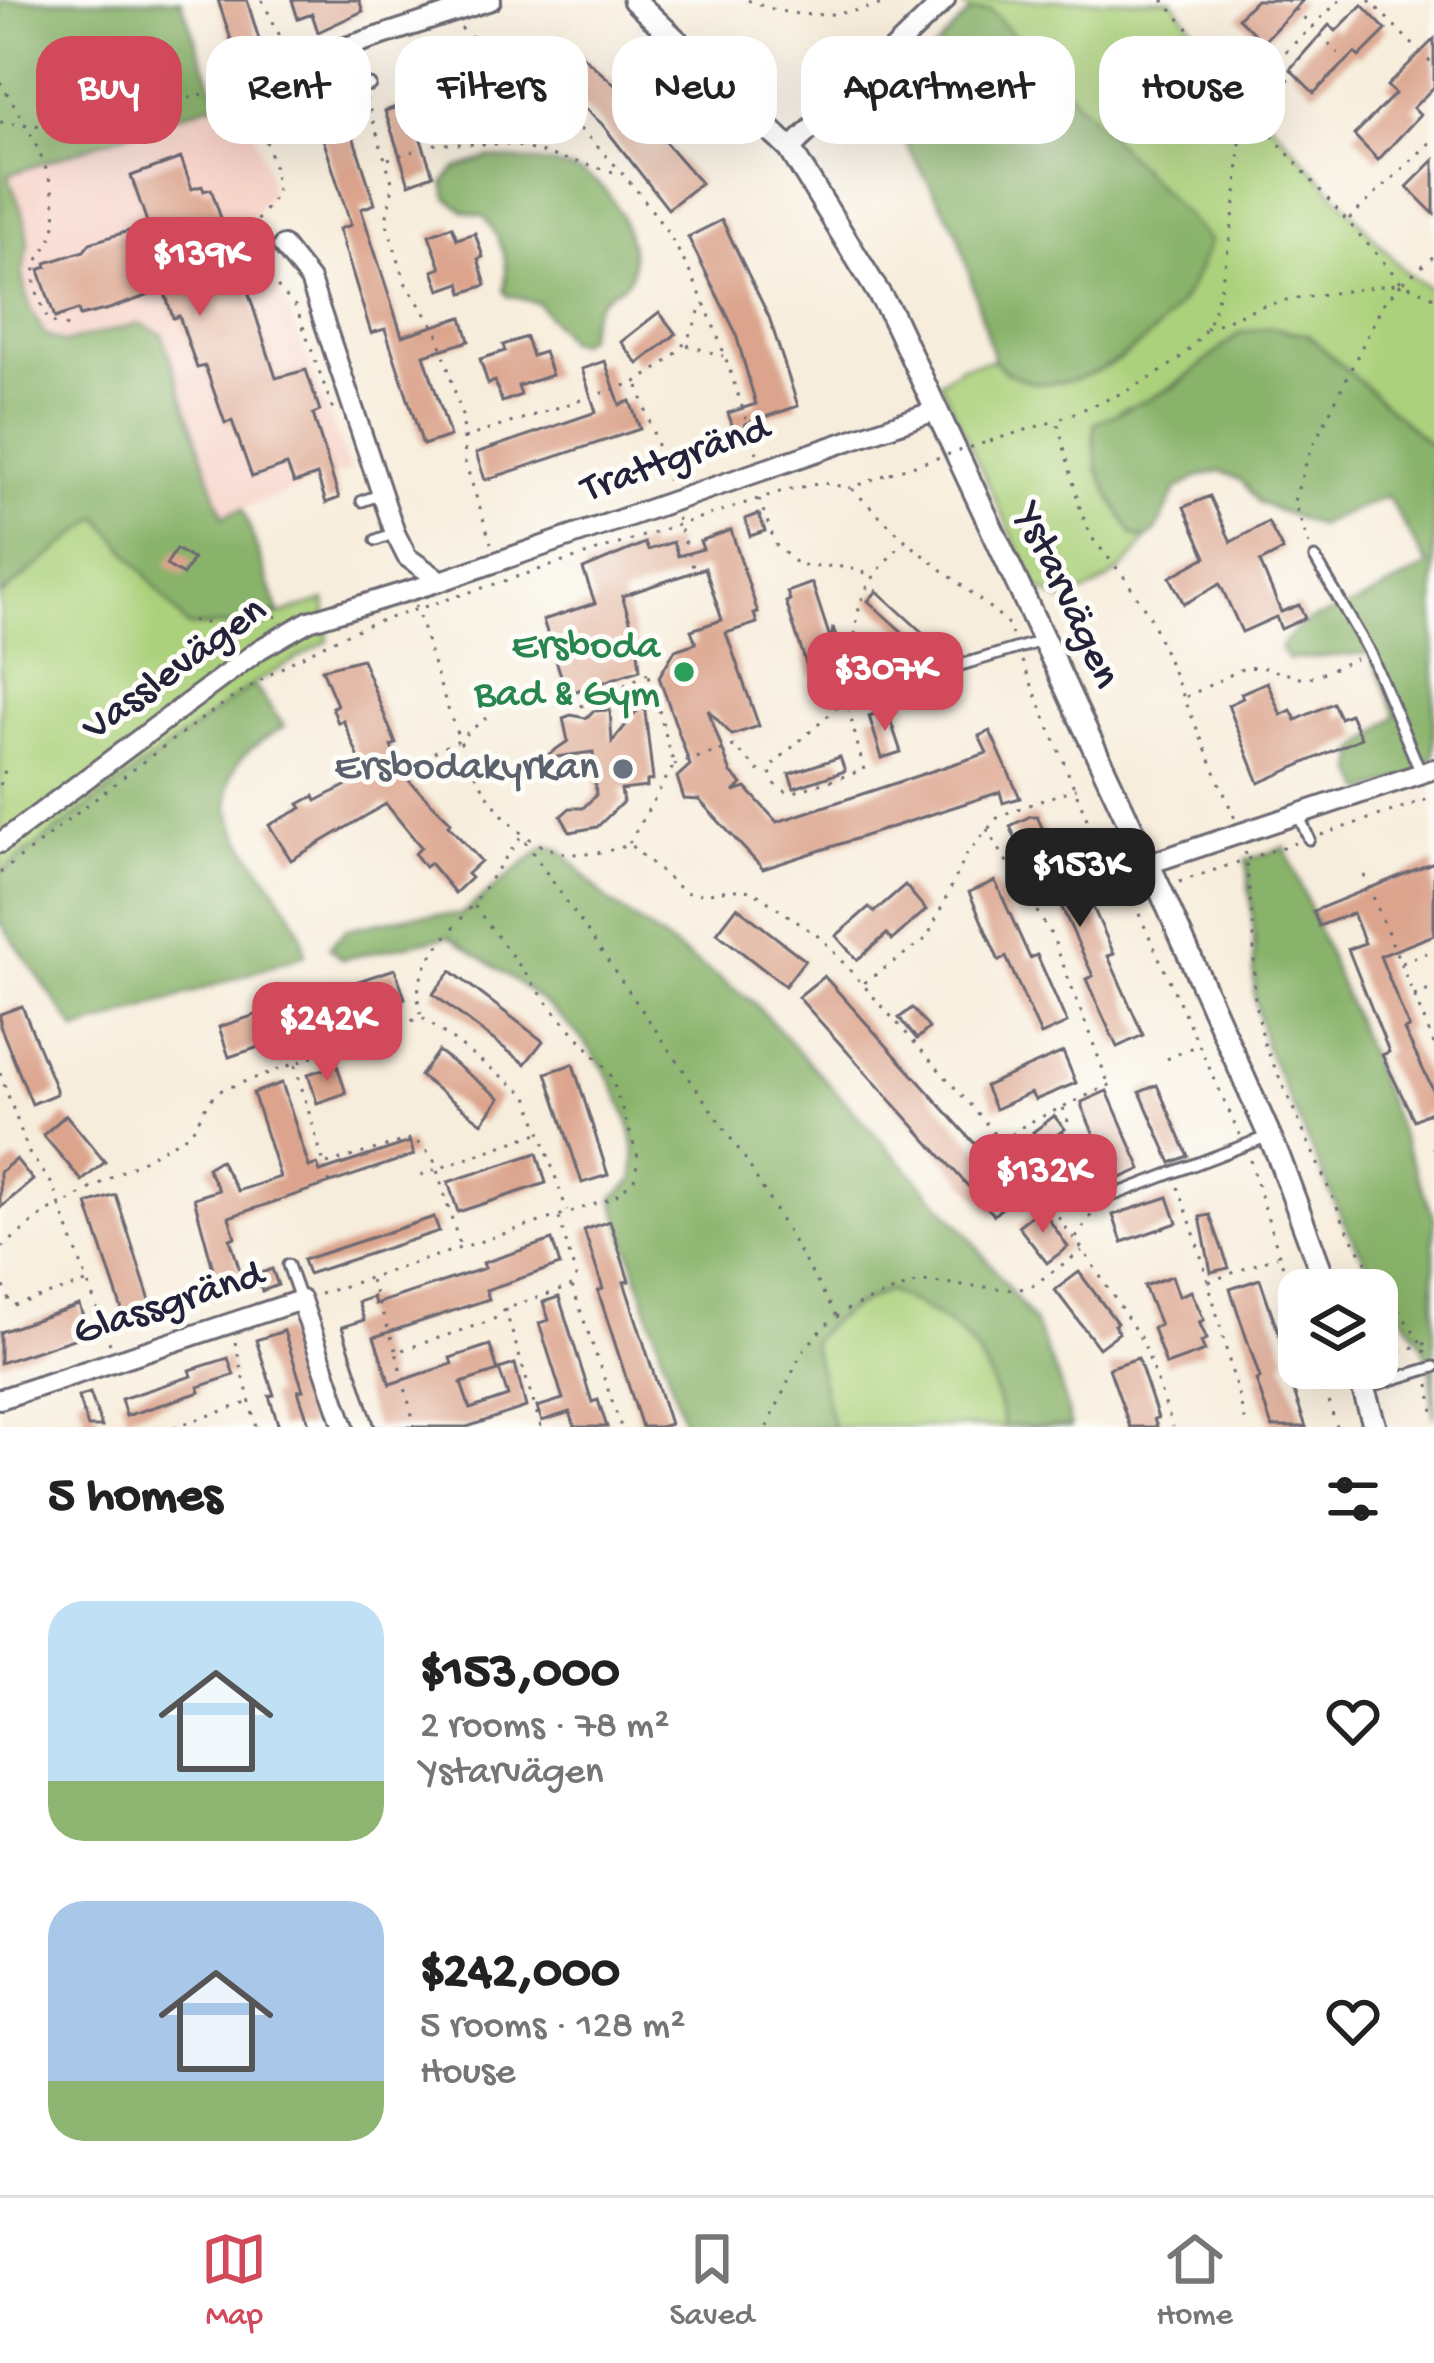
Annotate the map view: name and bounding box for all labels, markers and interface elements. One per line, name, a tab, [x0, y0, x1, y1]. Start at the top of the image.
chip: Buy	[36, 36, 182, 144]
chip: Rent	[206, 36, 371, 144]
chip: Filters	[395, 36, 588, 144]
chip: New	[612, 36, 777, 144]
chip: Apartment	[801, 36, 1075, 144]
chip: House	[1099, 36, 1285, 144]
pin: $139K	[116, 217, 284, 319]
text: $139K	[153, 233, 247, 279]
street label: Trattgränd	[574, 405, 779, 517]
street label: Ystarvägen	[999, 493, 1129, 697]
street label: Vasslevägen	[73, 588, 278, 755]
place label: Ersboda Bad & Gym	[473, 624, 662, 721]
pin: $307K	[801, 632, 969, 734]
text: $307K	[834, 648, 936, 694]
marker: Ersboda Bad & Gym	[671, 659, 697, 685]
place label: Ersbodakyrkan	[334, 745, 599, 794]
marker: Ersbodakyrkan	[610, 756, 636, 782]
pin: $153K	[996, 828, 1164, 930]
text: $153K	[1032, 844, 1128, 890]
pin: $242K	[243, 982, 411, 1084]
text: $242K	[279, 998, 375, 1044]
pin: $132K	[959, 1134, 1127, 1236]
text: $132K	[996, 1150, 1090, 1196]
street label: Glassgränd	[68, 1251, 273, 1360]
map controls	[1278, 1269, 1398, 1389]
button: layers	[1278, 1269, 1398, 1389]
icon: filters	[1320, 1466, 1386, 1532]
text: 5 homes	[48, 1469, 222, 1529]
text: $153,000	[420, 1645, 620, 1705]
icon: home	[144, 1649, 288, 1793]
icon: heart	[1320, 1688, 1386, 1754]
text: 2 rooms · 78 m²	[420, 1705, 669, 1751]
text: Ystarvägen	[420, 1751, 604, 1797]
text: $242,000	[420, 1945, 620, 2005]
icon: home	[144, 1949, 288, 2093]
icon: heart	[1320, 1988, 1386, 2054]
text: 5 rooms · 128 m²	[420, 2005, 685, 2051]
text: House	[420, 2051, 515, 2097]
tab: Map	[201, 2226, 267, 2336]
tab: Saved	[669, 2226, 754, 2336]
tab: Home	[1156, 2226, 1233, 2336]

